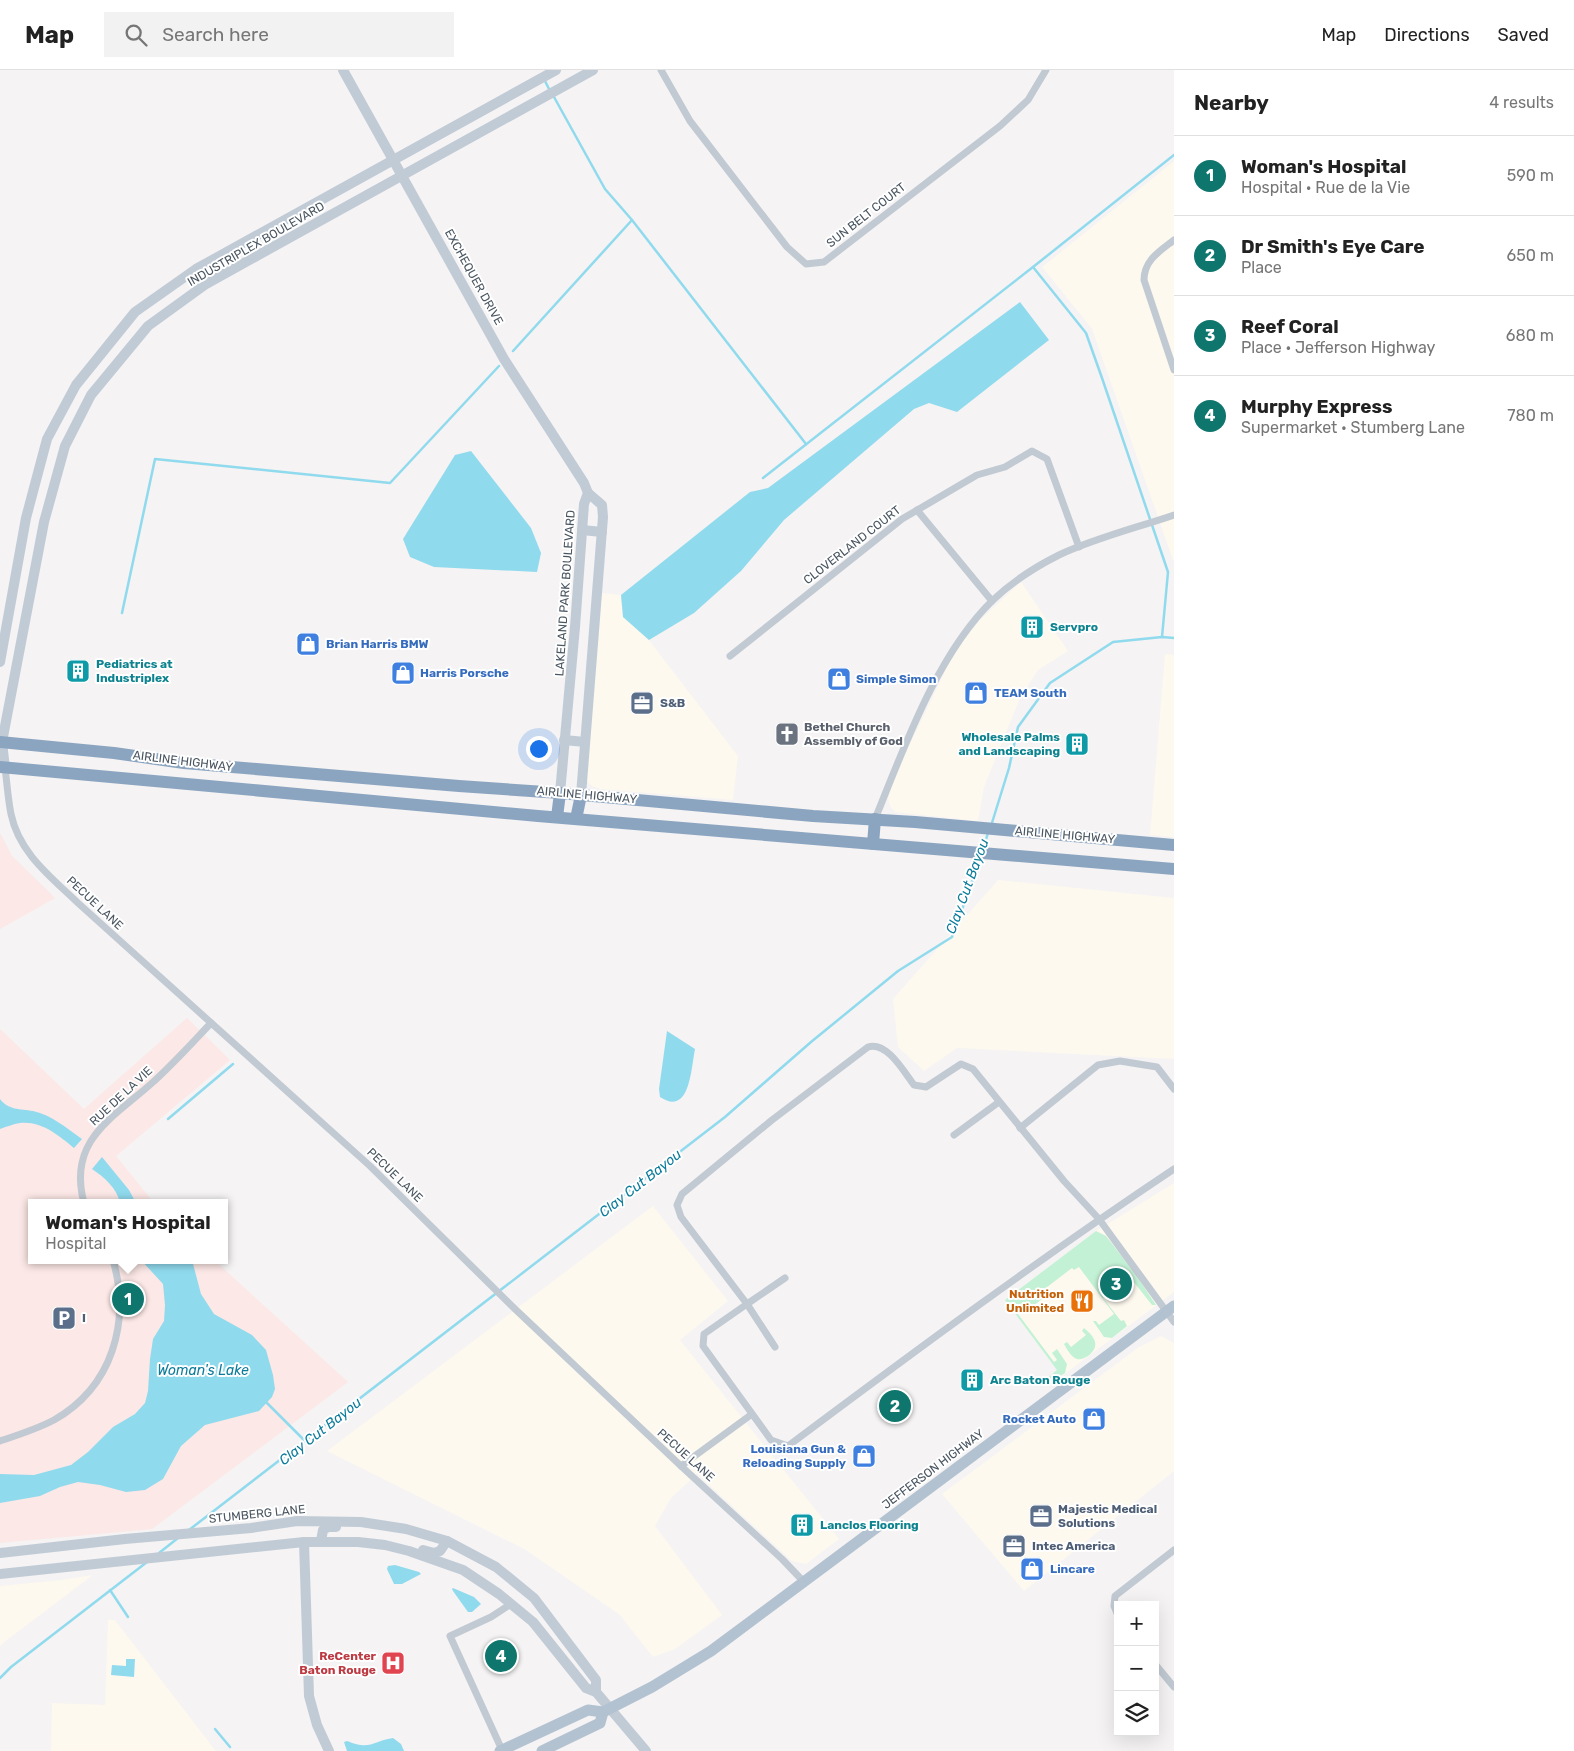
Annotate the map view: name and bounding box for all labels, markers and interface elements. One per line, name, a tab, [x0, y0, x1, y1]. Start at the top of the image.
search box	[104, 12, 454, 57]
text: Map	[25, 21, 74, 49]
icon: search	[122, 21, 150, 49]
text: Search here	[162, 23, 269, 46]
text: Map	[1321, 24, 1356, 46]
text: Directions	[1384, 24, 1470, 46]
text: Saved	[1498, 24, 1549, 46]
text: Nearby	[1194, 90, 1269, 115]
text: 4 results	[1489, 93, 1554, 112]
text: Woman's Hospital	[1241, 155, 1406, 178]
text: 1	[1206, 166, 1214, 185]
text: 590 m	[1507, 166, 1554, 185]
text: Hospital · Rue de la Vie	[1241, 178, 1410, 197]
street label: SUN BELT COURT	[824, 180, 908, 250]
street label: INDUSTRIPLEX BOULEVARD	[185, 199, 327, 289]
street label: EXCHEQUER DRIVE	[442, 227, 506, 327]
text: Dr Smith's Eye Care	[1241, 235, 1425, 258]
text: 2	[1205, 246, 1215, 265]
text: 650 m	[1507, 246, 1554, 265]
text: Place	[1241, 258, 1282, 277]
text: Reef Coral	[1241, 315, 1339, 338]
text: 3	[1205, 326, 1215, 345]
text: 680 m	[1506, 326, 1554, 345]
text: Place · Jefferson Highway	[1241, 338, 1435, 357]
text: Murphy Express	[1241, 395, 1393, 418]
text: 4	[1205, 406, 1215, 425]
text: 780 m	[1507, 406, 1554, 425]
text: Supermarket · Stumberg Lane	[1241, 418, 1465, 437]
street label: CLOVERLAND COURT	[801, 503, 903, 587]
street label: LAKELAND PARK BOULEVARD	[552, 509, 578, 677]
building icon: Servpro	[1019, 614, 1045, 640]
place label: Servpro	[1050, 620, 1098, 634]
shop icon: Brian Harris BMW	[295, 631, 321, 657]
place label: Brian Harris BMW	[326, 637, 429, 651]
place label: Pediatrics at Industriplex	[96, 657, 173, 685]
building icon: Pediatrics at Industriplex	[65, 658, 91, 684]
shop icon: Harris Porsche	[390, 660, 416, 686]
place label: Harris Porsche	[420, 666, 509, 680]
shop icon: Simple Simon	[826, 666, 852, 692]
place label: Simple Simon	[856, 672, 937, 686]
shop icon: TEAM South	[963, 680, 989, 706]
place label: TEAM South	[994, 686, 1067, 700]
office icon: S&B	[629, 690, 655, 716]
place label: S&B	[660, 696, 685, 710]
place label: Bethel Church Assembly of God	[804, 720, 903, 748]
church icon: Bethel Church Assembly of God	[774, 721, 800, 747]
place label: Wholesale Palms and Landscaping	[958, 730, 1060, 758]
building icon: Wholesale Palms and Landscaping	[1064, 731, 1090, 757]
your location	[526, 736, 552, 762]
street label: AIRLINE HIGHWAY	[132, 748, 234, 774]
street label: AIRLINE HIGHWAY	[536, 784, 638, 806]
street label: AIRLINE HIGHWAY	[1014, 824, 1116, 846]
water label: Clay Cut Bayou	[942, 836, 993, 936]
street label: PECUE LANE	[64, 873, 126, 933]
street label: RUE DE LA VIE	[87, 1063, 155, 1129]
street label: PECUE LANE	[364, 1145, 426, 1205]
water label: Clay Cut Bayou	[596, 1146, 685, 1221]
popup	[28, 1199, 228, 1264]
text: Woman's Hospital	[45, 1211, 211, 1234]
text: Hospital	[45, 1234, 106, 1253]
pin: 3	[1100, 1265, 1132, 1303]
pin: 1	[112, 1280, 144, 1318]
place label: Nutrition Unlimited	[1006, 1287, 1064, 1315]
restaurant icon: Nutrition Unlimited	[1069, 1288, 1095, 1314]
parking icon: I	[51, 1305, 77, 1331]
place label: I	[82, 1311, 86, 1325]
water label: Woman's Lake	[157, 1362, 249, 1379]
building icon: Arc Baton Rouge	[959, 1367, 985, 1393]
place label: Arc Baton Rouge	[990, 1373, 1090, 1387]
pin: 2	[879, 1387, 911, 1425]
water label: Clay Cut Bayou	[276, 1394, 365, 1469]
shop icon: Rocket Auto	[1081, 1406, 1107, 1432]
place label: Rocket Auto	[1003, 1412, 1076, 1426]
street label: PECUE LANE	[655, 1426, 717, 1484]
street label: JEFFERSON HIGHWAY	[879, 1426, 987, 1512]
place label: Louisiana Gun & Reloading Supply	[743, 1442, 846, 1470]
shop icon: Louisiana Gun & Reloading Supply	[851, 1443, 877, 1469]
street label: STUMBERG LANE	[208, 1502, 306, 1526]
place label: Majestic Medical Solutions	[1058, 1502, 1157, 1530]
office icon: Majestic Medical Solutions	[1028, 1503, 1054, 1529]
building icon: Lanclos Flooring	[789, 1512, 815, 1538]
place label: Lanclos Flooring	[820, 1518, 919, 1532]
office icon: Intec America	[1001, 1533, 1027, 1559]
place label: Intec America	[1032, 1539, 1115, 1553]
shop icon: Lincare	[1019, 1556, 1045, 1582]
place label: Lincare	[1050, 1562, 1095, 1576]
map controls	[1114, 1601, 1159, 1736]
button: +	[1114, 1601, 1159, 1646]
pin: 4	[485, 1637, 517, 1675]
button: −	[1114, 1646, 1159, 1691]
place label: ReCenter Baton Rouge	[299, 1649, 377, 1677]
hospital icon: ReCenter Baton Rouge	[380, 1650, 406, 1676]
button: layers	[1114, 1691, 1159, 1736]

